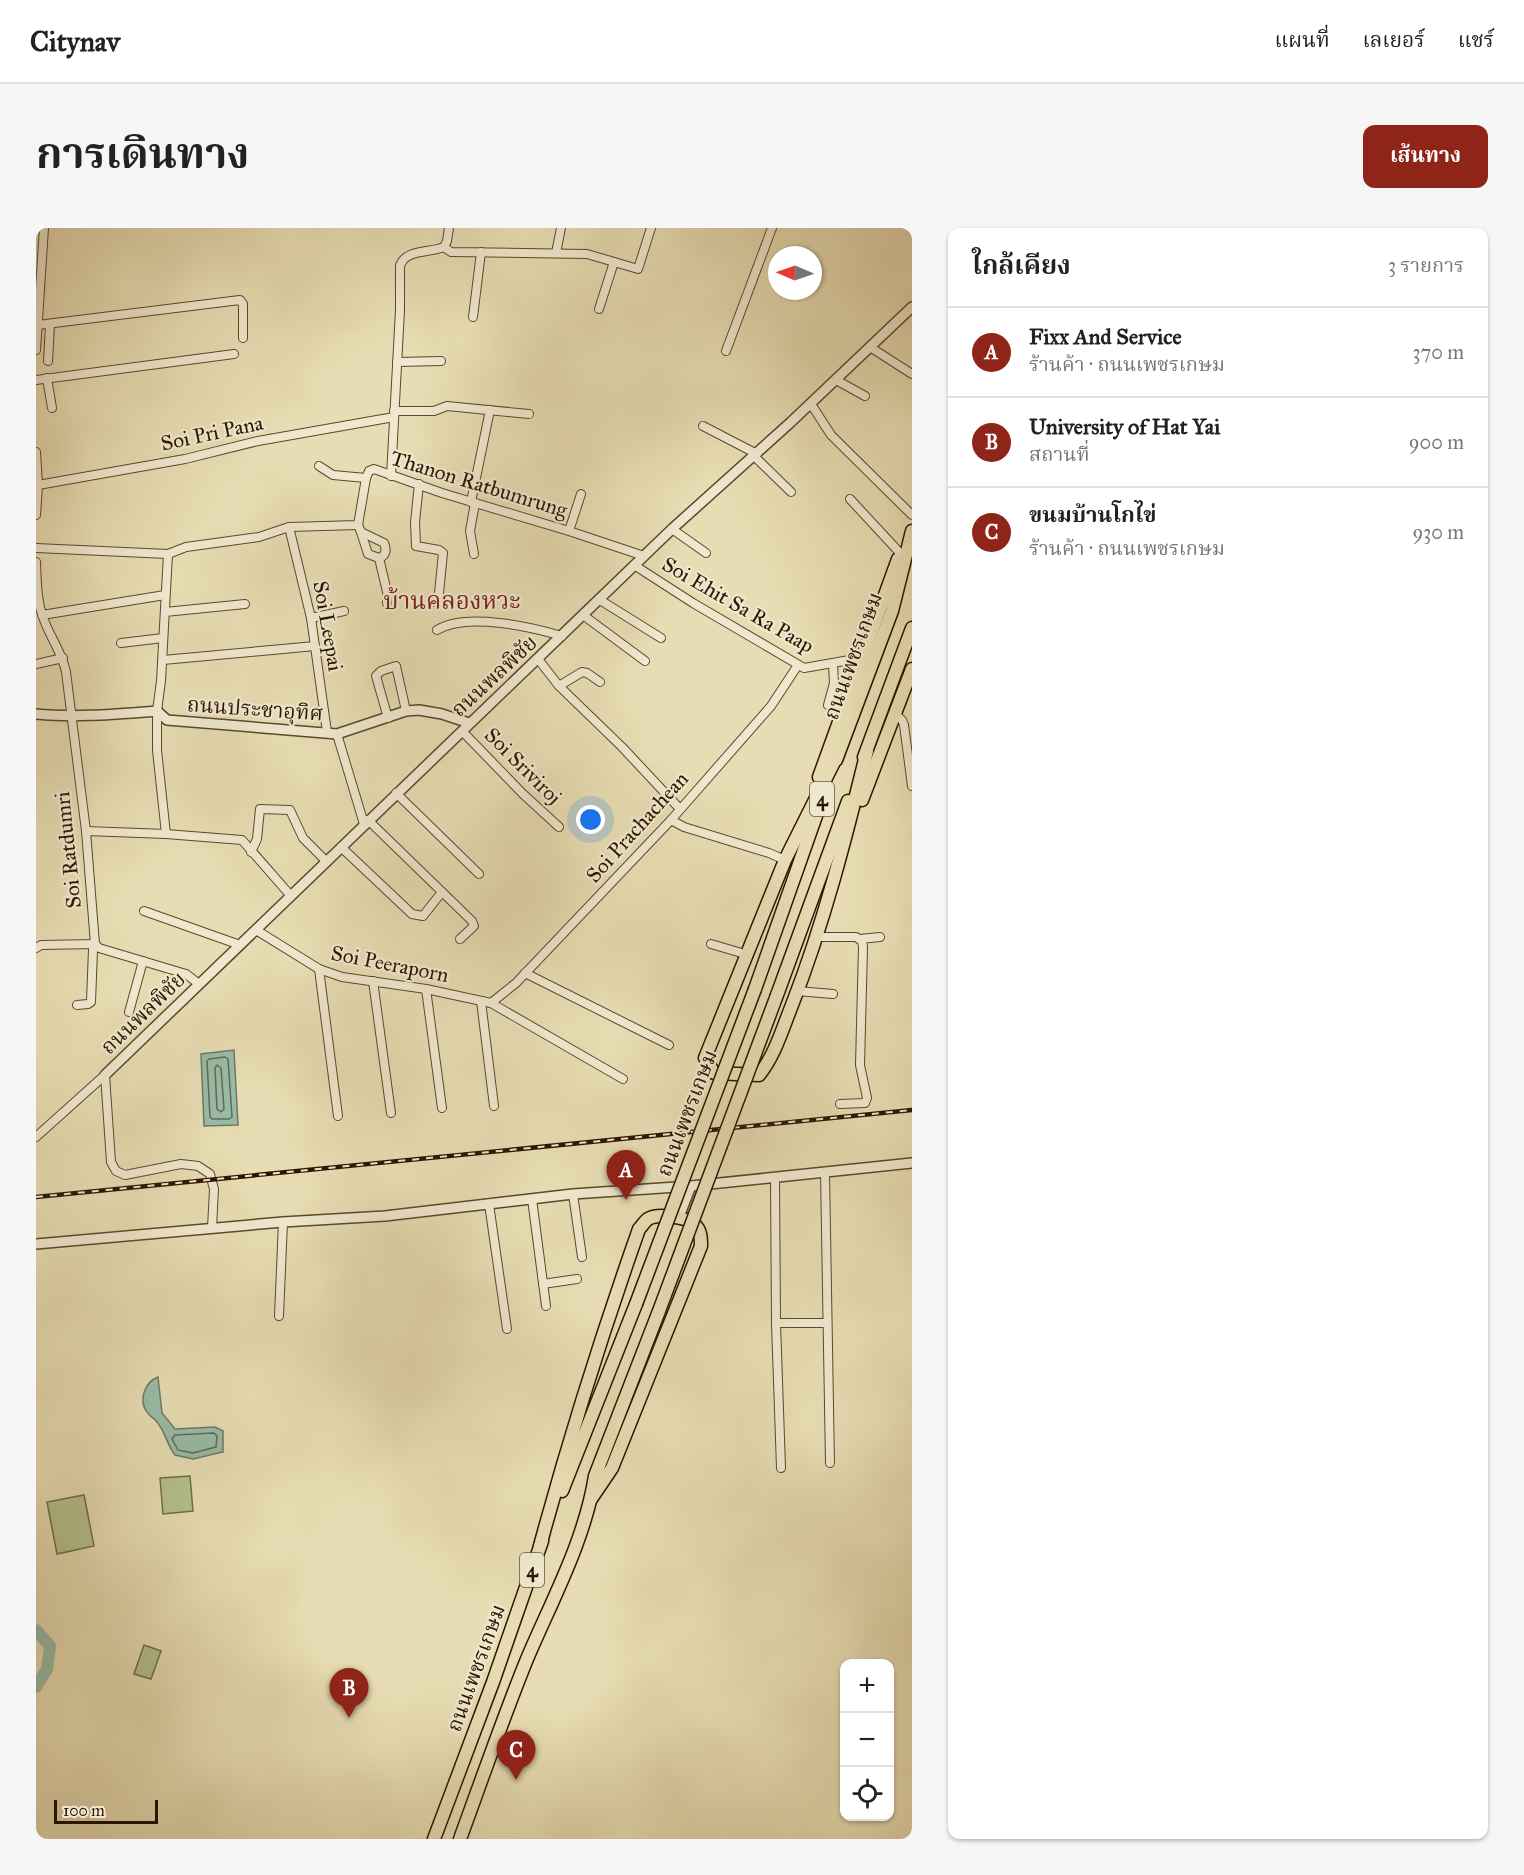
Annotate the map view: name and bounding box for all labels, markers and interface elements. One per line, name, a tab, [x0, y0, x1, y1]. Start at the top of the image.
text: Citynav	[30, 24, 120, 59]
text: แผนที่	[1275, 27, 1330, 53]
text: เลเยอร์	[1363, 27, 1425, 53]
text: แชร์	[1458, 27, 1494, 53]
button: เส้นทาง	[1363, 125, 1488, 188]
text: การเดินทาง	[36, 128, 249, 180]
north arrow	[768, 246, 822, 300]
text: ใกล้เคียง	[972, 249, 1071, 281]
text: 3 รายการ	[1388, 253, 1464, 277]
text: Fixx And Service	[1029, 323, 1182, 350]
text: A	[985, 340, 998, 364]
text: 370 m	[1413, 340, 1464, 364]
text: ร้านค้า · ถนนเพชรเกษม	[1029, 352, 1225, 376]
street label: Soi Pri Pana	[158, 409, 266, 457]
text: University of Hat Yai	[1029, 413, 1220, 440]
text: B	[985, 430, 998, 454]
text: 900 m	[1409, 430, 1464, 454]
text: สถานที่	[1029, 442, 1090, 466]
street label: Thanon Ratbumrung	[388, 445, 571, 523]
text: ขนมบ้านโกไข่	[1029, 501, 1156, 528]
text: C	[985, 520, 998, 544]
text: 930 m	[1413, 520, 1464, 544]
text: ร้านค้า · ถนนเพชรเกษม	[1029, 536, 1225, 560]
street label: Soi Ehit Sa Ra Paap	[657, 551, 819, 659]
street label: Soi Leepai	[307, 579, 349, 673]
district label: บ้านคลองหวะ	[383, 586, 521, 616]
street label: ถนนเพชรเกษม	[818, 589, 888, 723]
street label: ถนนพลพิชัย	[446, 630, 542, 722]
street label: ถนนประชาอุทิศ	[186, 691, 324, 728]
street label: Soi Sriviroj	[479, 722, 567, 810]
street label: Soi Prachachean	[580, 766, 694, 888]
road number: 4	[810, 782, 834, 816]
street label: Soi Ratdumri	[49, 790, 87, 910]
your location	[576, 805, 605, 834]
street label: Soi Peeraporn	[329, 940, 451, 988]
street label: ถนนพลพิชัย	[95, 966, 191, 1060]
street label: ถนนเพชรเกษม	[651, 1046, 723, 1180]
pin: A	[606, 1150, 646, 1200]
road number: 4	[520, 1553, 544, 1587]
street label: ถนนเพชรเกษม	[441, 1601, 511, 1735]
map controls	[840, 1659, 894, 1821]
button: +	[840, 1659, 894, 1713]
pin: B	[330, 1668, 368, 1718]
button: −	[840, 1713, 894, 1767]
pin: C	[496, 1730, 536, 1780]
button: locate	[840, 1767, 894, 1821]
scale bar	[54, 1797, 158, 1824]
text: 100 m	[63, 1801, 105, 1820]

